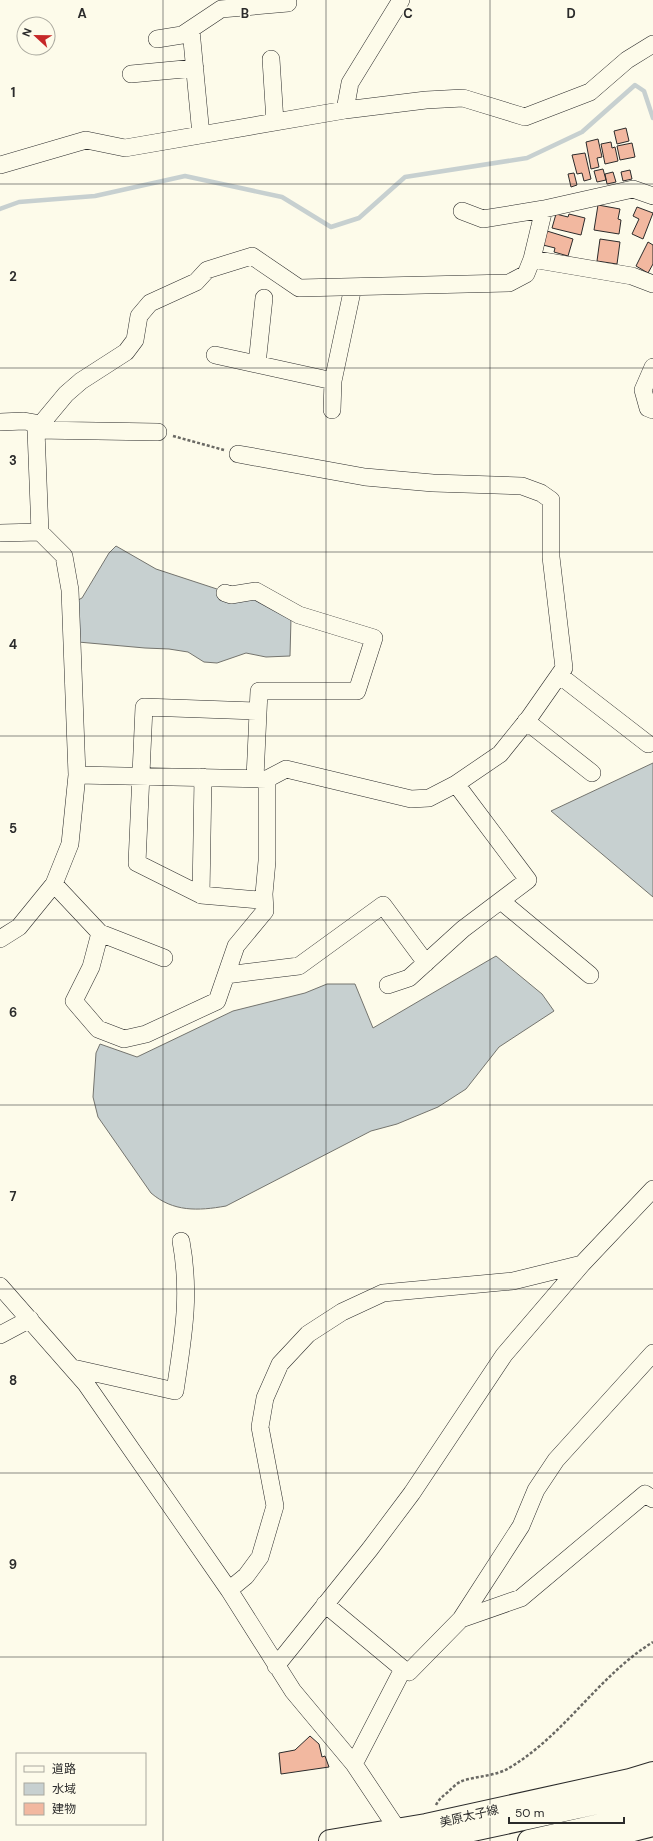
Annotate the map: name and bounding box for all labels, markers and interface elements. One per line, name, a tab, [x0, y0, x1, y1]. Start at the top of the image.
text: A	[77, 5, 87, 22]
text: B	[241, 5, 249, 22]
text: C	[403, 5, 413, 22]
text: D	[566, 5, 576, 22]
north arrow	[16, 16, 56, 56]
text: N	[19, 26, 35, 39]
text: 1	[11, 84, 15, 101]
text: 2	[9, 268, 17, 285]
text: 3	[9, 452, 17, 469]
text: 4	[9, 636, 17, 653]
text: 5	[9, 820, 17, 837]
text: 6	[9, 1004, 17, 1021]
text: 7	[10, 1188, 17, 1205]
text: 8	[9, 1372, 17, 1389]
text: 9	[9, 1556, 17, 1573]
legend	[16, 1753, 146, 1825]
text: 道路	[52, 1761, 76, 1777]
text: 水域	[52, 1781, 76, 1797]
scale bar	[509, 1799, 624, 1825]
text: 建物	[52, 1801, 76, 1817]
street label: 美原太子線	[438, 1801, 500, 1831]
text: 50 m	[515, 1805, 544, 1821]

